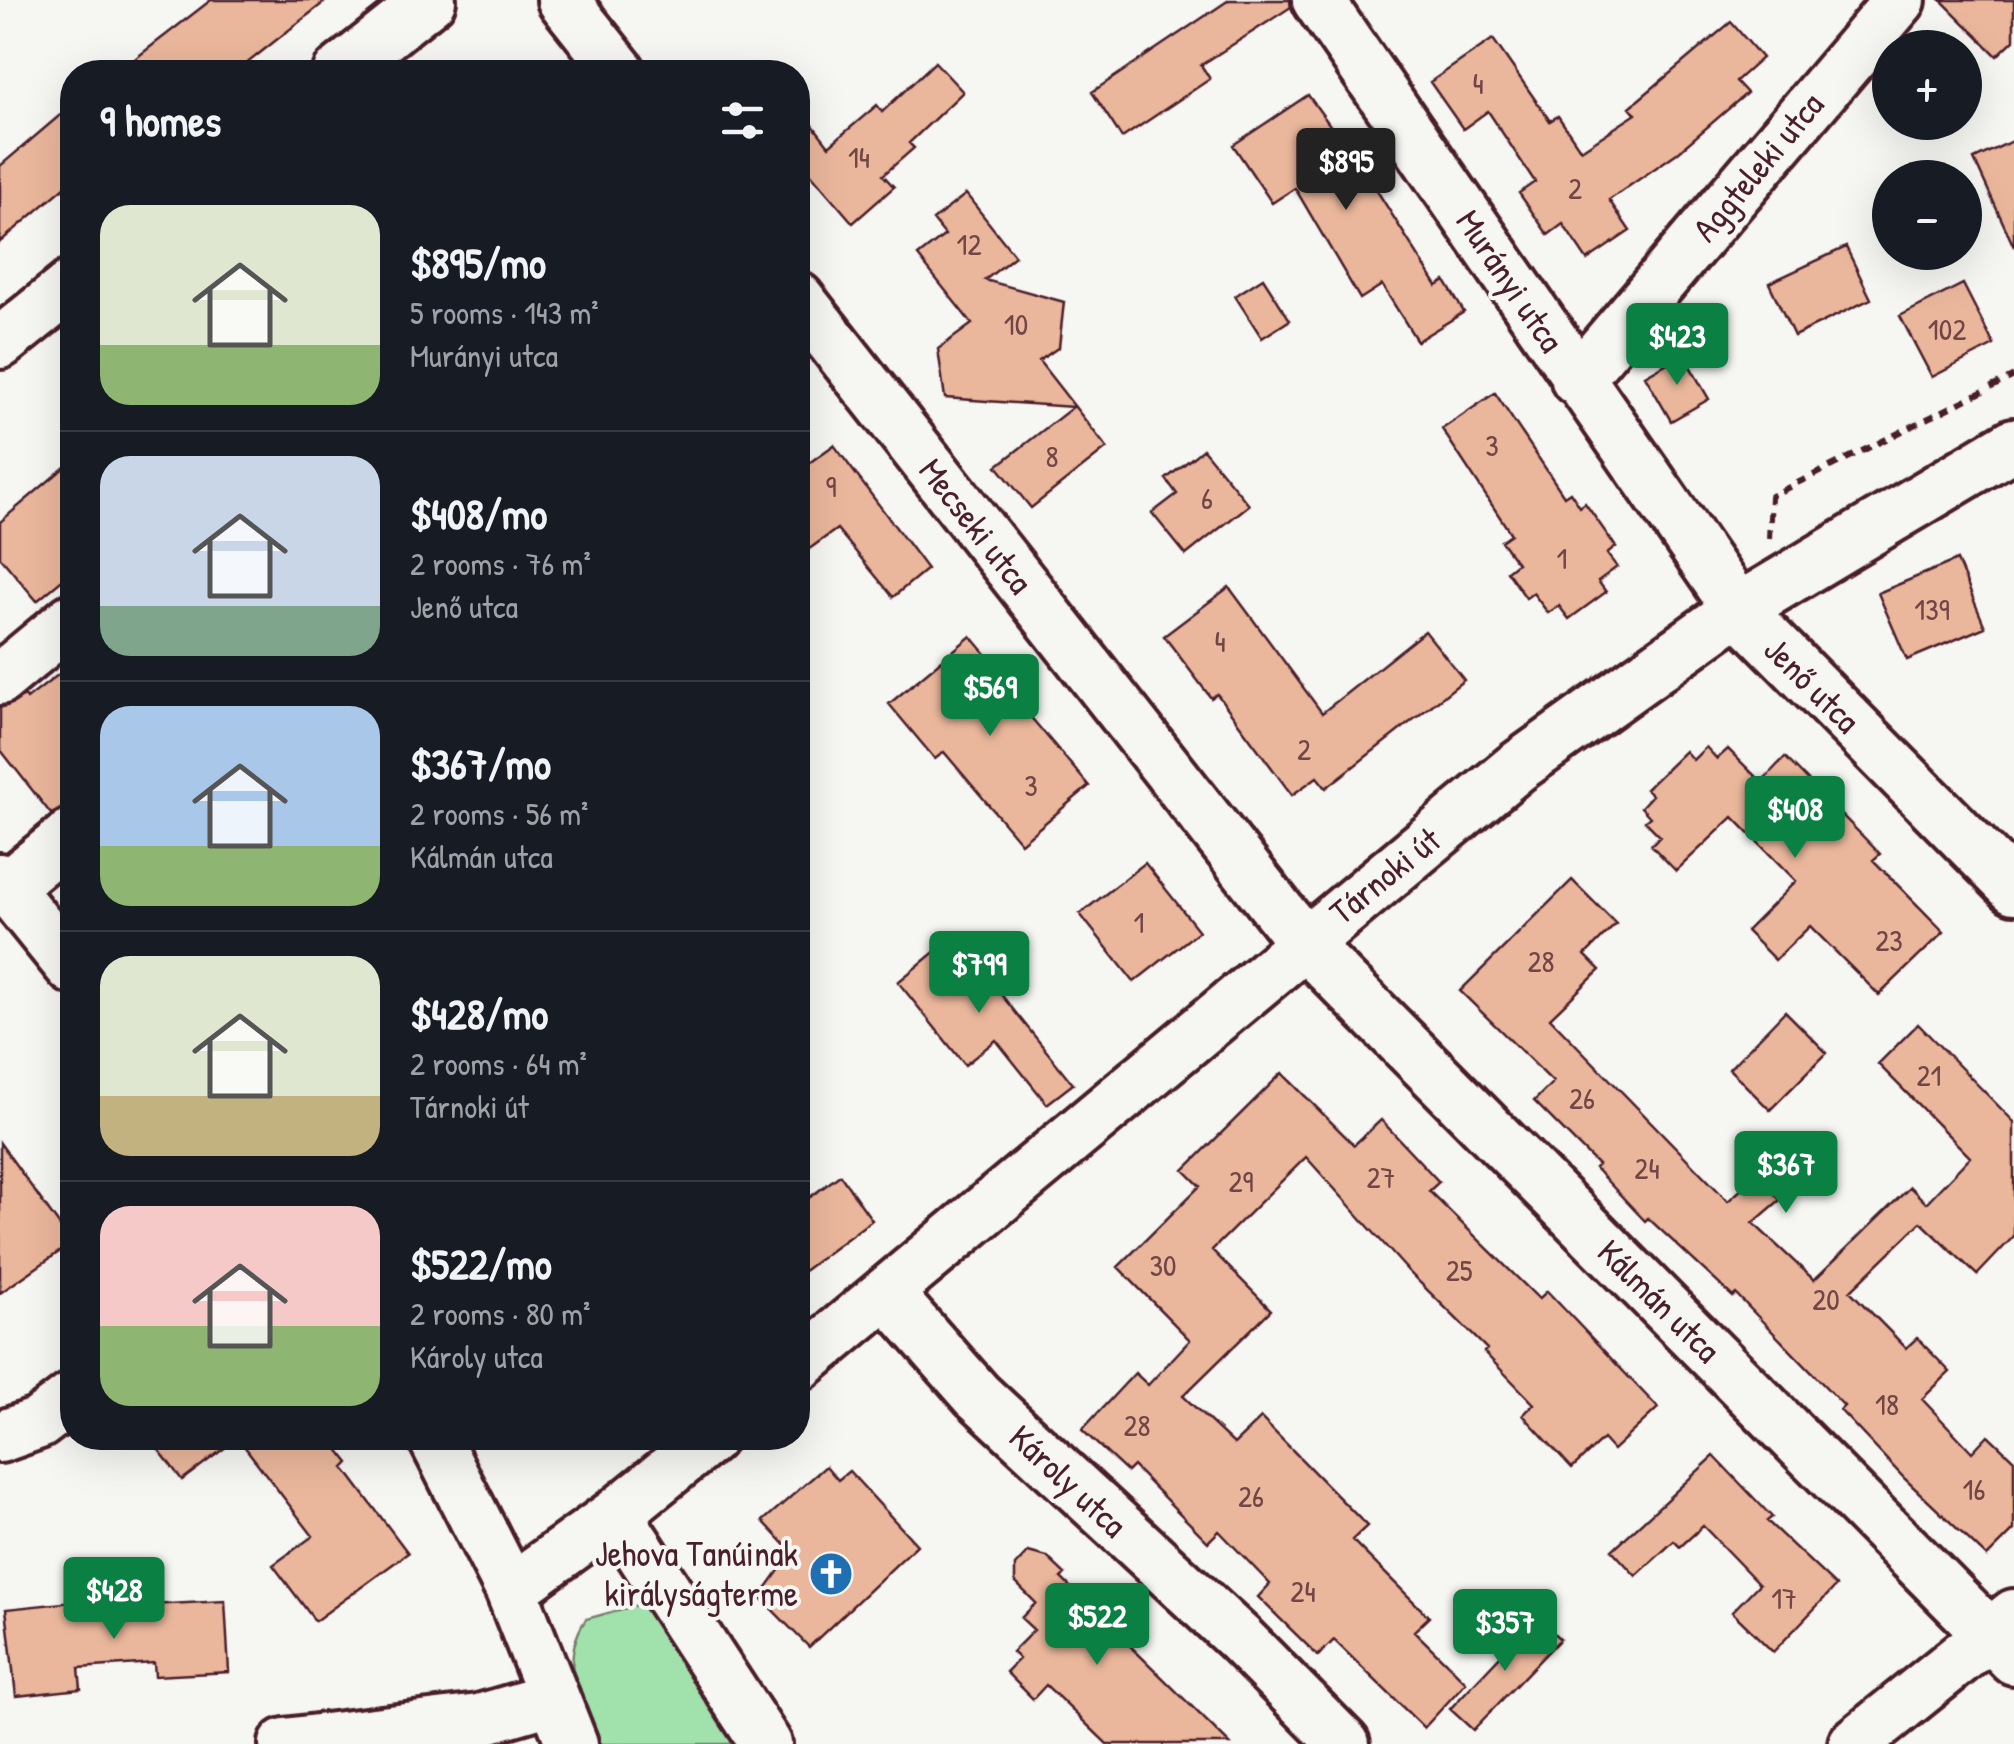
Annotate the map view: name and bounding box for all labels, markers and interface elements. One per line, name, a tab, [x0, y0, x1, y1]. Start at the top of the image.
map controls	[1872, 30, 1982, 270]
button: +	[1872, 30, 1982, 140]
house number: 4	[1472, 63, 1484, 103]
street label: Aggteleki utca	[1681, 82, 1834, 251]
text: 9 homes	[100, 92, 221, 149]
icon: filters	[715, 93, 770, 148]
pin: $895	[1287, 128, 1405, 213]
house number: 14	[848, 137, 870, 177]
text: $895	[1318, 139, 1374, 182]
button: −	[1872, 160, 1982, 270]
house number: 2	[1568, 168, 1582, 208]
street label: Murányi utca	[1446, 200, 1575, 361]
house number: 12	[957, 224, 981, 264]
text: $895/mo	[410, 234, 546, 291]
icon: home	[180, 245, 300, 365]
text: 5 rooms · 143 m²	[410, 291, 599, 334]
pin: $423	[1618, 303, 1736, 388]
house number: 10	[1004, 304, 1028, 344]
house number: 102	[1928, 309, 1966, 349]
text: $423	[1648, 314, 1706, 357]
text: Murányi utca	[410, 334, 558, 377]
house number: 3	[1485, 425, 1499, 465]
house number: 8	[1046, 436, 1059, 476]
street label: Mecseki utca	[909, 448, 1044, 603]
house number: 9	[825, 466, 837, 506]
house number: 6	[1201, 478, 1213, 518]
text: $408/mo	[410, 485, 547, 542]
icon: home	[180, 496, 300, 616]
house number: 1	[1557, 538, 1567, 578]
text: 2 rooms · 76 m²	[410, 542, 591, 585]
text: Jenő utca	[410, 585, 518, 628]
house number: 139	[1914, 589, 1950, 629]
house number: 4	[1214, 621, 1226, 661]
street label: Jenő utca	[1754, 626, 1871, 743]
pin: $569	[931, 654, 1049, 739]
text: $569	[963, 665, 1017, 708]
house number: 2	[1297, 729, 1311, 769]
text: $367/mo	[410, 735, 551, 792]
icon: home	[180, 746, 300, 866]
house number: 3	[1024, 765, 1038, 805]
pin: $408	[1736, 776, 1854, 861]
text: $408	[1767, 787, 1823, 830]
text: 2 rooms · 56 m²	[410, 792, 588, 835]
street label: Tárnoki út	[1319, 816, 1451, 935]
text: Kálmán utca	[410, 835, 553, 878]
house number: 1	[1134, 902, 1144, 942]
house number: 23	[1875, 920, 1903, 960]
pin: $799	[920, 931, 1038, 1016]
house number: 28	[1527, 941, 1555, 981]
text: $799	[951, 942, 1007, 985]
text: $428/mo	[410, 985, 548, 1042]
icon: home	[180, 996, 300, 1116]
text: 2 rooms · 64 m²	[410, 1042, 587, 1085]
house number: 21	[1917, 1055, 1941, 1095]
house number: 26	[1569, 1078, 1595, 1118]
text: Tárnoki út	[410, 1085, 529, 1128]
pin: $367	[1727, 1131, 1845, 1216]
text: $367	[1756, 1142, 1816, 1185]
house number: 24	[1634, 1148, 1660, 1188]
house number: 27	[1367, 1157, 1395, 1197]
house number: 29	[1228, 1161, 1254, 1201]
street label: Kálmán utca	[1588, 1229, 1731, 1373]
text: $522/mo	[410, 1235, 552, 1292]
house number: 30	[1150, 1245, 1176, 1285]
icon: home	[180, 1246, 300, 1366]
house number: 25	[1446, 1250, 1473, 1290]
house number: 20	[1812, 1279, 1840, 1319]
text: 2 rooms · 80 m²	[410, 1292, 590, 1335]
text: Károly utca	[410, 1335, 543, 1378]
house number: 18	[1875, 1384, 1899, 1424]
house number: 28	[1123, 1405, 1151, 1445]
street label: Károly utca	[999, 1414, 1138, 1547]
house number: 16	[1963, 1469, 1985, 1509]
house number: 26	[1238, 1476, 1264, 1516]
place label: Jehova Tanúinak királyságterme	[595, 1530, 798, 1617]
church icon: Jehova Tanúinak királyságterme	[808, 1551, 854, 1597]
pin: $428	[55, 1557, 173, 1642]
text: $428	[85, 1568, 143, 1611]
house number: 24	[1290, 1571, 1316, 1611]
house number: 17	[1771, 1578, 1797, 1618]
pin: $522	[1038, 1583, 1156, 1668]
pin: $357	[1446, 1589, 1564, 1674]
text: $522	[1067, 1594, 1127, 1637]
text: $357	[1475, 1600, 1535, 1643]

